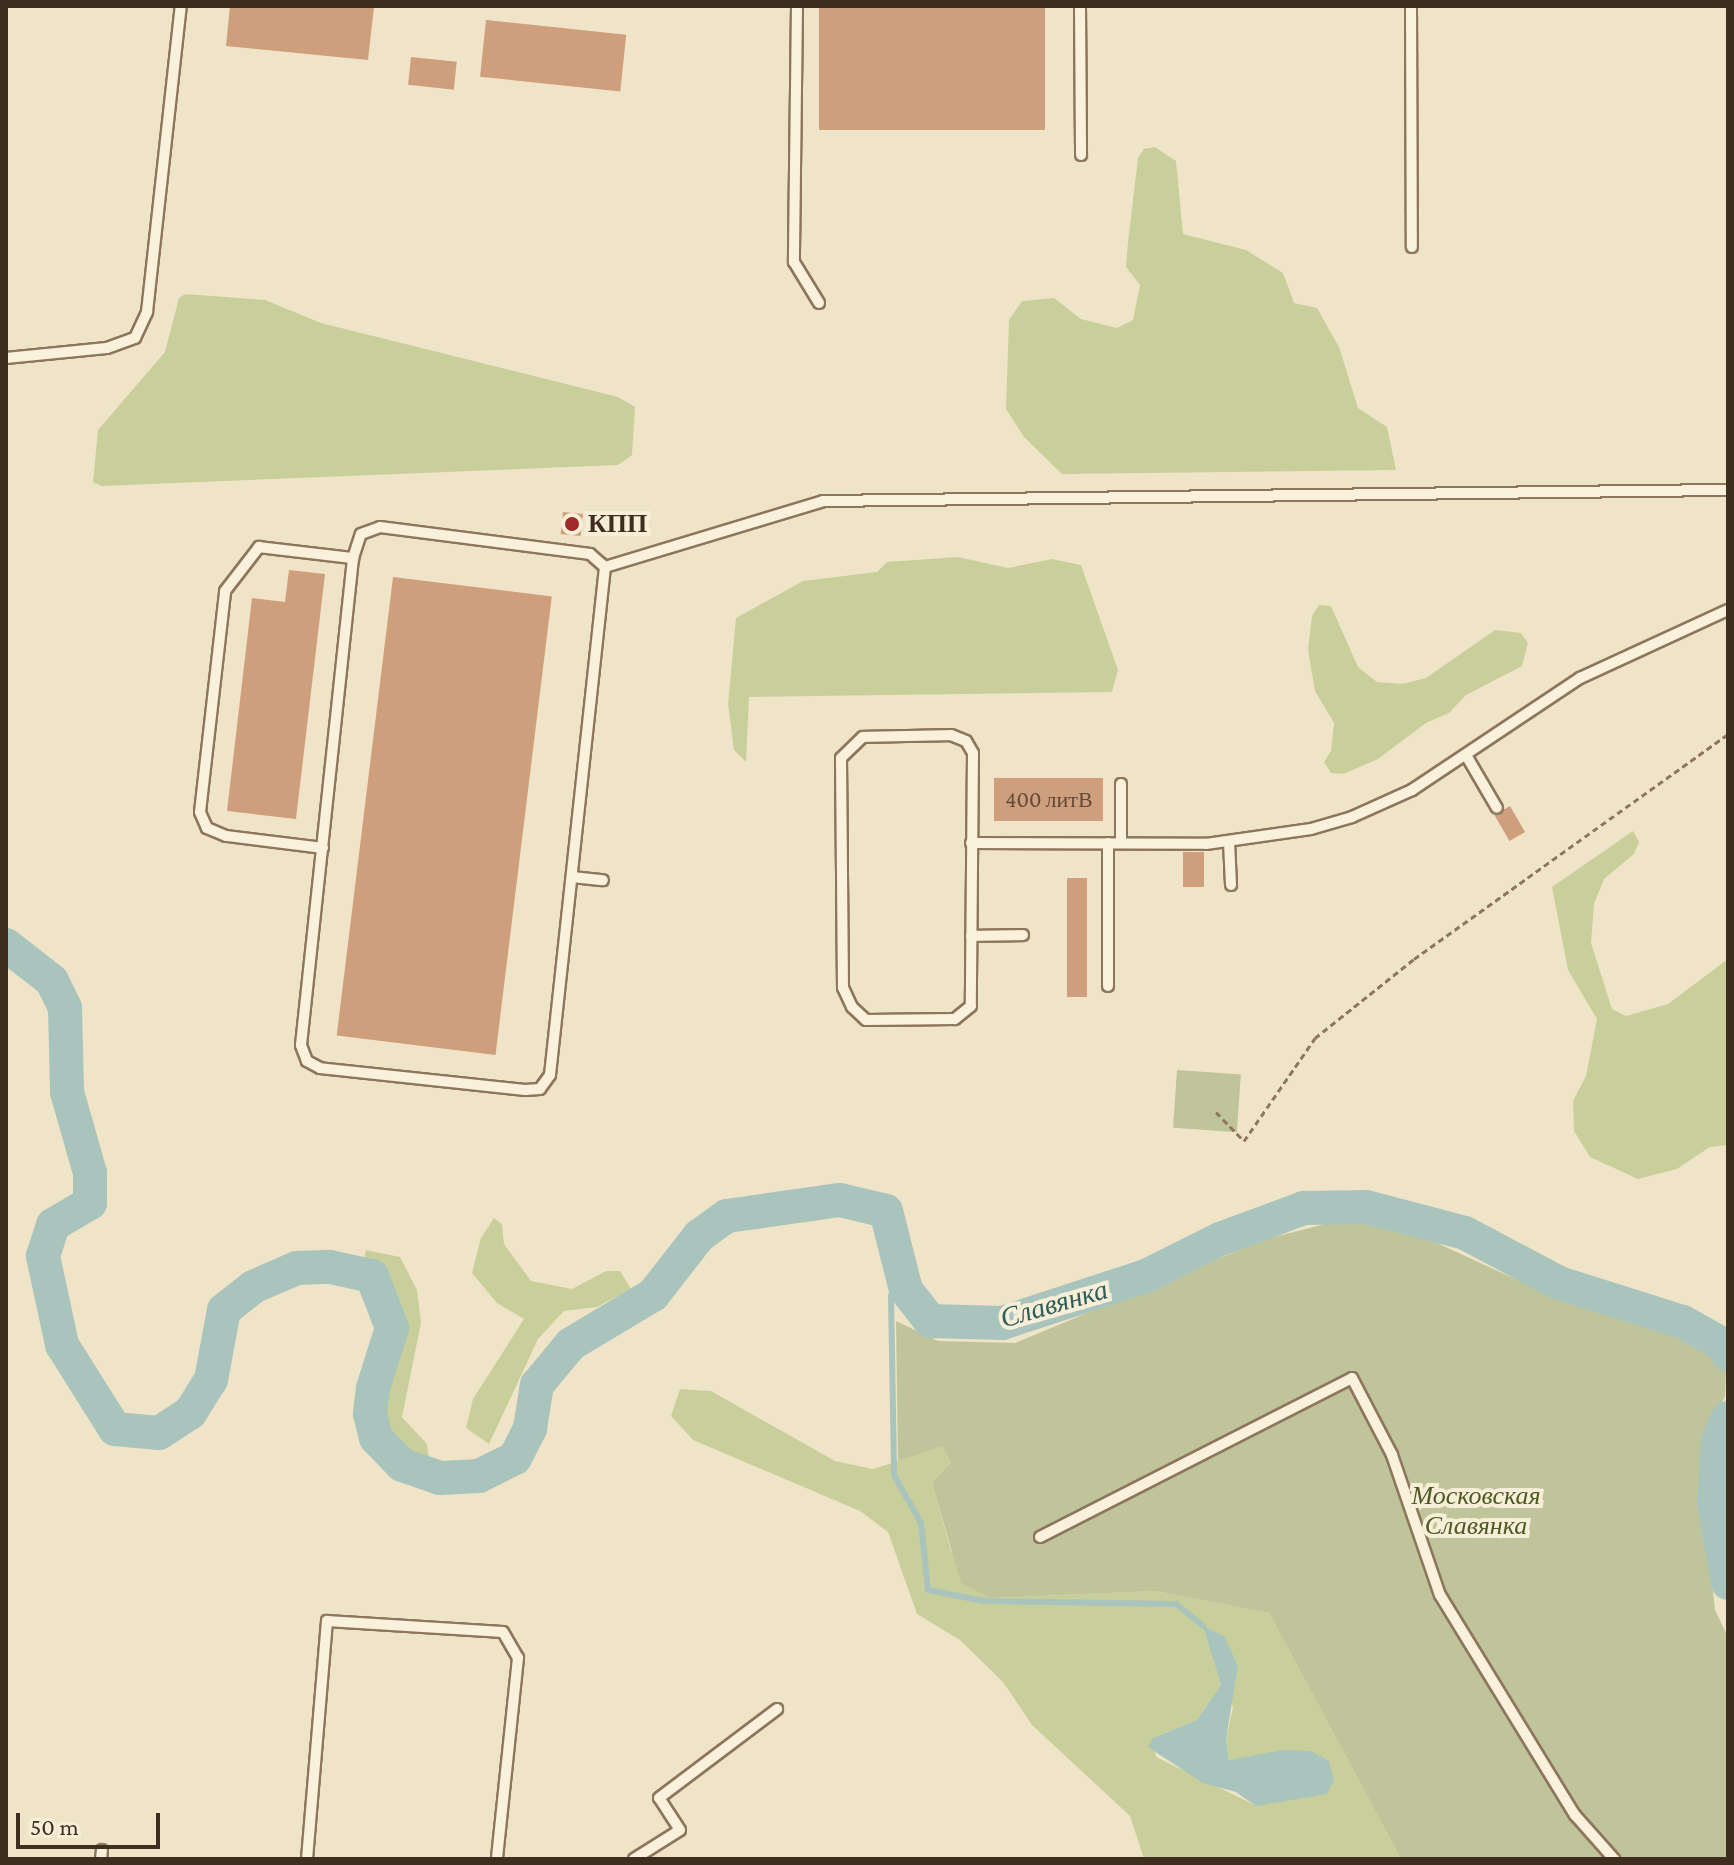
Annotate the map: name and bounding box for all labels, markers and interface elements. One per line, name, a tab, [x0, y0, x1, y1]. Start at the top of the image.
place label: КПП	[588, 508, 647, 540]
marker: КПП	[563, 515, 581, 533]
house number: 400 литВ	[1005, 787, 1093, 813]
water label: Славянка	[996, 1273, 1112, 1335]
park label: Московская Славянка	[1411, 1480, 1541, 1542]
scale bar	[20, 1797, 164, 1847]
text: 50 m	[30, 1813, 79, 1840]

